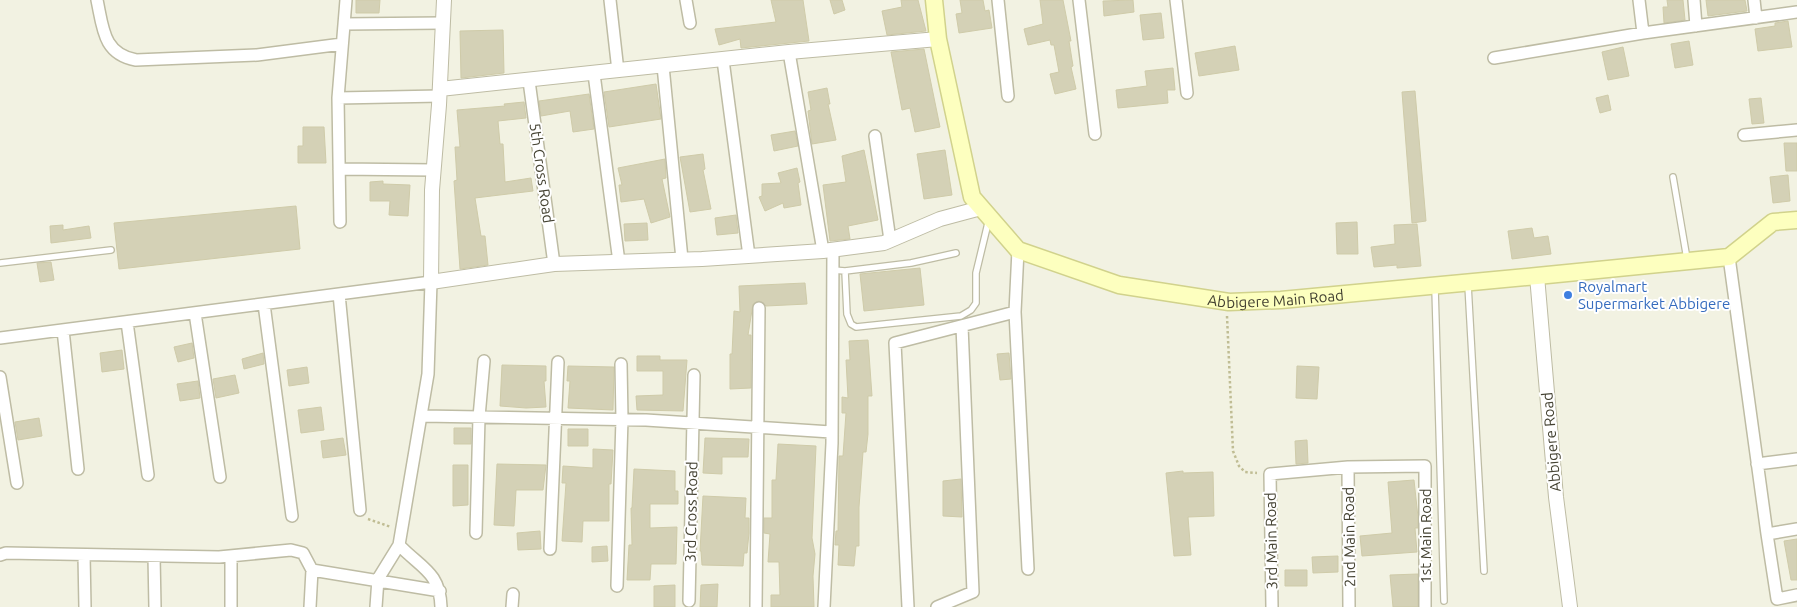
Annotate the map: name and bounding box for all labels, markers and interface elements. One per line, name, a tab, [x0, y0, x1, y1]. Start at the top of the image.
street label: 5th Cross Road	[527, 122, 557, 224]
place label: Royalmart Supermarket Abbigere	[1578, 278, 1730, 312]
street label: Abbigere Main Road	[1207, 286, 1344, 311]
marker: Royalmart Supermarket Abbigere	[1562, 289, 1574, 301]
street label: Abbigere Road	[1538, 392, 1564, 492]
street label: 3rd Cross Road	[682, 461, 700, 563]
street label: 2nd Main Road	[1340, 487, 1358, 587]
street label: 1st Main Road	[1417, 488, 1434, 584]
street label: 3rd Main Road	[1262, 492, 1280, 590]

